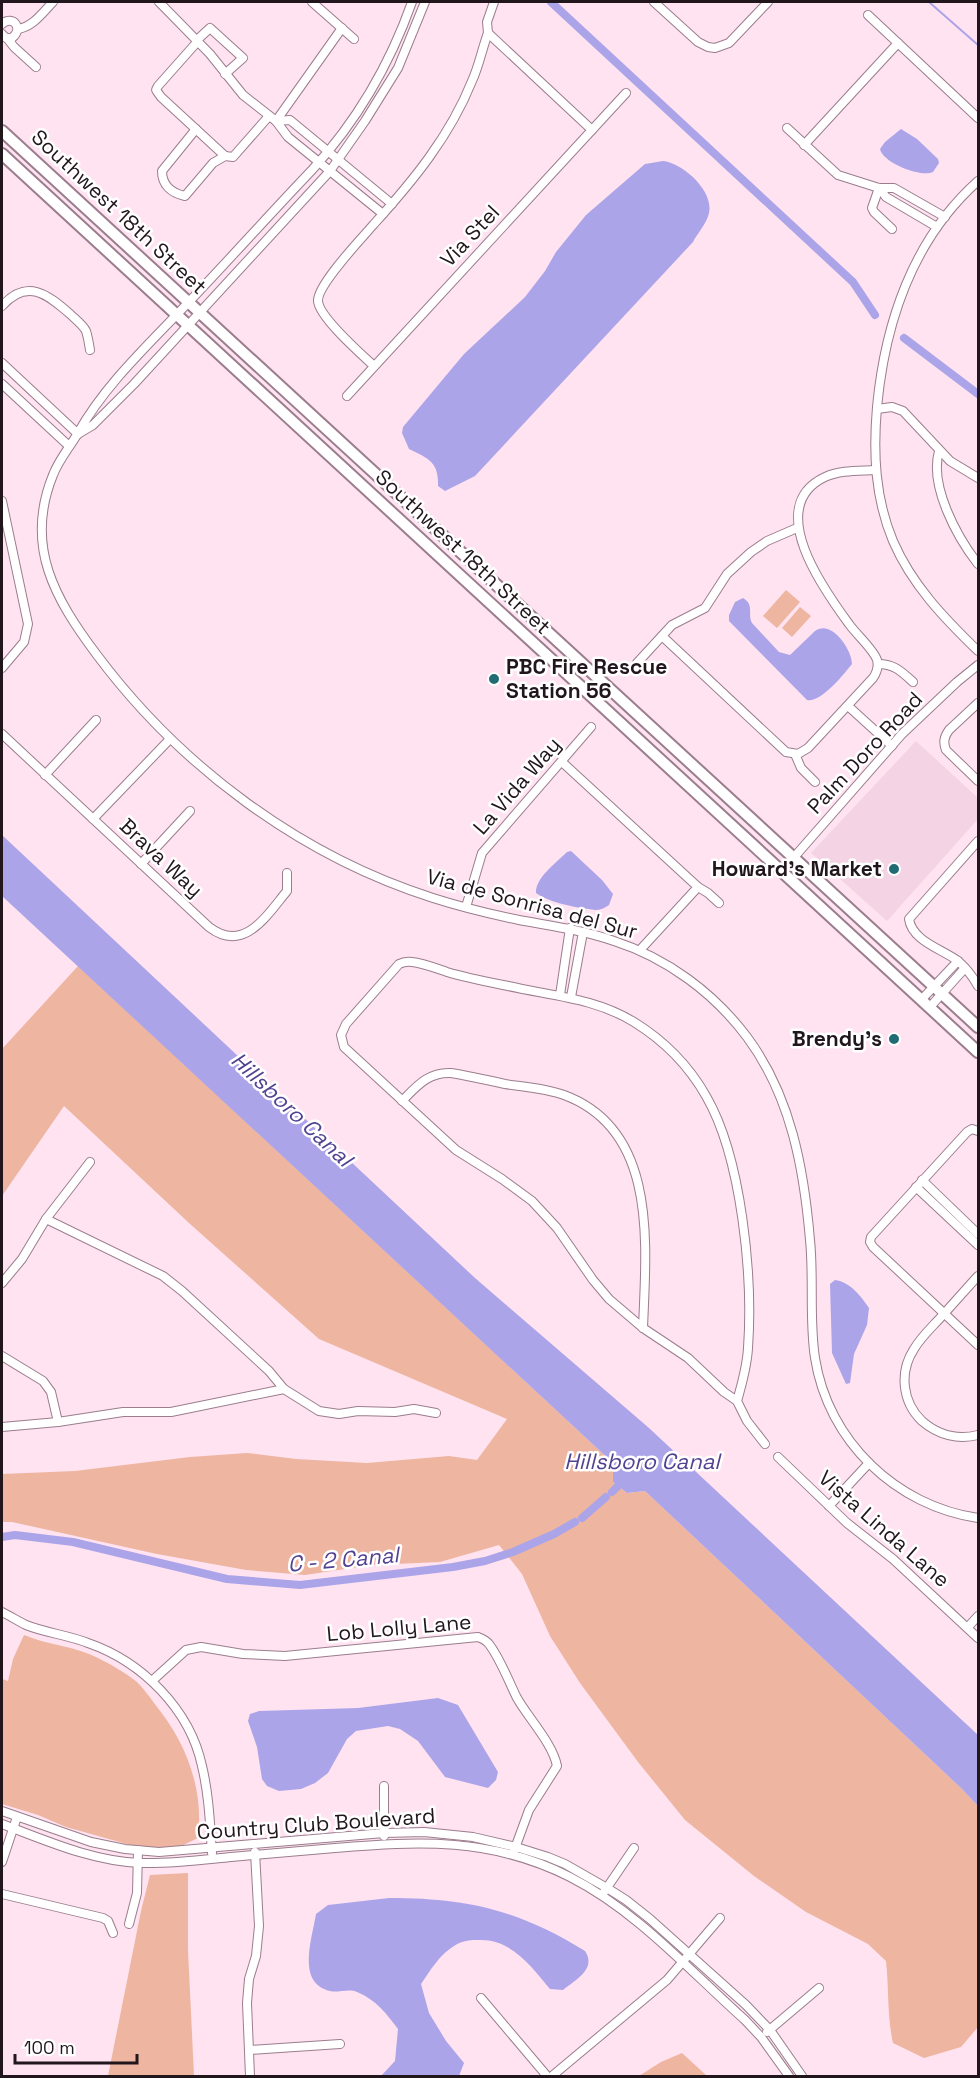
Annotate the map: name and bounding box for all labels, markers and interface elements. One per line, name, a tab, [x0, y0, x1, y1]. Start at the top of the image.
street label: Southwest 18th Street	[26, 123, 213, 300]
street label: Via Stel	[434, 199, 505, 272]
street label: Southwest 18th Street	[370, 463, 557, 640]
place label: PBC Fire Rescue Station 56	[506, 653, 667, 704]
marker: PBC Fire Rescue Station 56	[487, 672, 501, 686]
street label: Palm Doro Road	[801, 686, 928, 819]
street label: La Vida Way	[467, 731, 566, 840]
street label: Brava Way	[114, 812, 209, 903]
place label: Howard's Market	[712, 855, 882, 882]
street label: Via de Sonrisa del Sur	[424, 862, 641, 945]
marker: Howard's Market	[887, 862, 901, 876]
place label: Brendy's	[792, 1025, 882, 1052]
marker: Brendy's	[887, 1032, 901, 1046]
water label: Hillsboro Canal	[226, 1046, 360, 1174]
water label: Hillsboro Canal	[564, 1447, 722, 1475]
street label: Vista Linda Lane	[813, 1464, 956, 1593]
water label: C - 2 Canal	[286, 1540, 402, 1578]
street label: Lob Lolly Lane	[326, 1608, 472, 1647]
street label: Country Club Boulevard	[196, 1802, 436, 1845]
scale bar	[15, 2027, 136, 2065]
text: 100 m	[24, 2036, 75, 2059]

